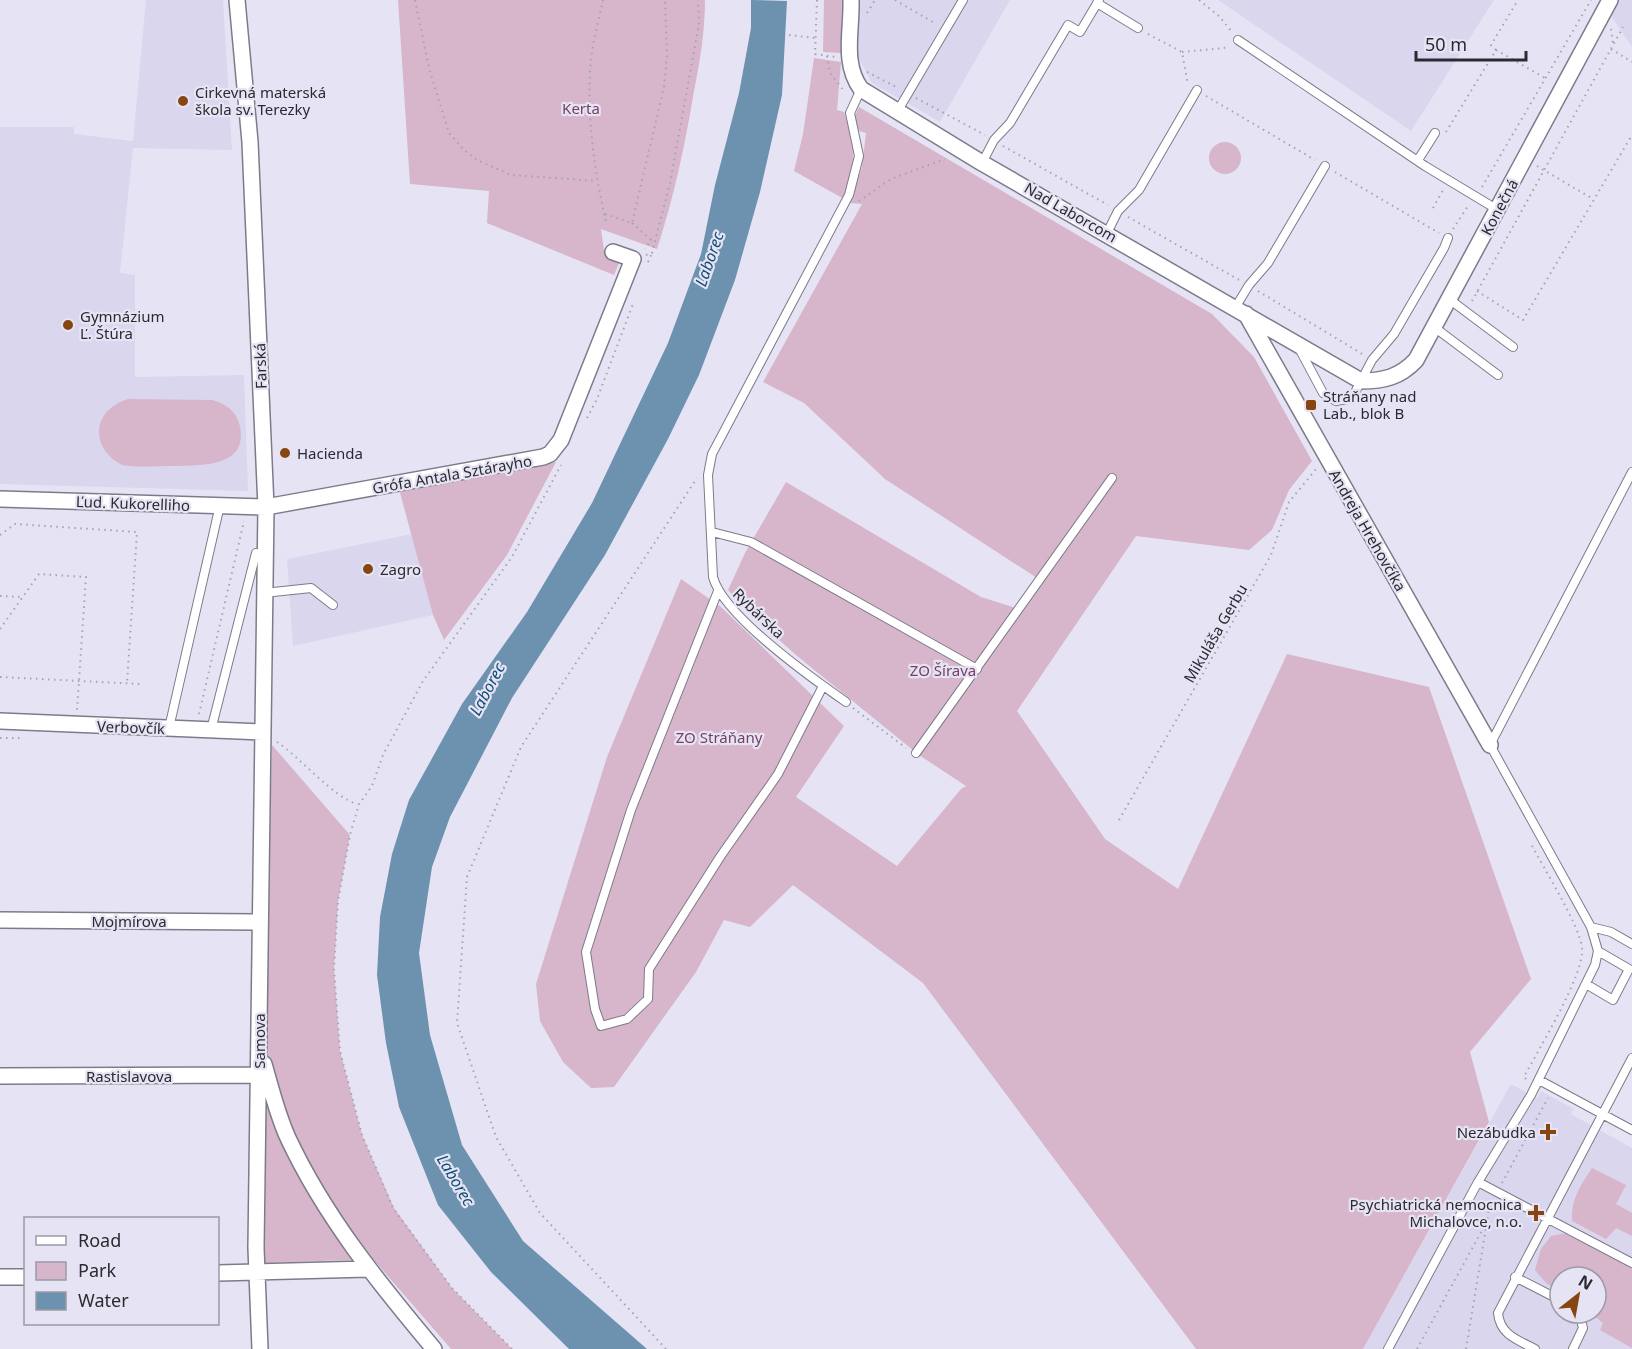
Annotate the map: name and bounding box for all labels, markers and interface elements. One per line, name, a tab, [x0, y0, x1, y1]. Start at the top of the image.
scale bar	[1416, 24, 1526, 62]
text: 50 m	[1425, 32, 1467, 56]
place label: Cirkevná materská škola sv. Terezky	[195, 82, 326, 119]
marker: Cirkevná materská škola sv. Terezky	[176, 94, 190, 108]
park label: Kerta	[562, 98, 600, 118]
street label: Konečná	[1476, 175, 1522, 239]
street label: Nad Laborcom	[1021, 177, 1121, 247]
water label: Laborec	[689, 228, 729, 289]
place label: Gymnázium Ľ. Štúra	[80, 306, 165, 343]
marker: Gymnázium Ľ. Štúra	[61, 318, 75, 332]
street label: Farská	[249, 343, 271, 389]
place label: Stráňany nad Lab., blok B	[1323, 386, 1416, 423]
marker: Stráňany nad Lab., blok B	[1304, 398, 1318, 412]
place label: Hacienda	[297, 443, 363, 463]
marker: Hacienda	[278, 446, 292, 460]
street label: Grófa Antala Sztárayho	[371, 450, 533, 498]
street label: Andreja Hrehovčíka	[1325, 466, 1411, 594]
street label: Ľud. Kukorelliho	[76, 491, 190, 515]
place label: Zagro	[380, 559, 421, 579]
marker: Zagro	[361, 562, 375, 576]
street label: Mikuláša Gerbu	[1179, 580, 1251, 686]
street label: Rybárska	[729, 583, 789, 643]
water label: Laborec	[464, 658, 510, 719]
park label: ZO Šírava	[910, 660, 976, 680]
street label: Verbovčík	[97, 716, 165, 738]
park label: ZO Stráňany	[676, 727, 763, 747]
street label: Mojmírova	[91, 911, 167, 931]
street label: Samova	[249, 1013, 269, 1069]
street label: Rastislavova	[86, 1066, 172, 1086]
place label: Nezábudka	[1457, 1122, 1536, 1142]
marker: Nezábudka	[1541, 1125, 1555, 1139]
water label: Laborec	[432, 1150, 480, 1210]
place label: Psychiatrická nemocnica Michalovce, n.o.	[1350, 1194, 1522, 1231]
marker: Psychiatrická nemocnica Michalovce, n.o.	[1527, 1204, 1545, 1222]
legend	[24, 1217, 219, 1325]
text: Road	[78, 1228, 121, 1252]
text: Park	[78, 1258, 116, 1282]
north arrow	[1548, 1265, 1608, 1325]
text: N	[1574, 1269, 1597, 1295]
text: Water	[78, 1288, 129, 1312]

